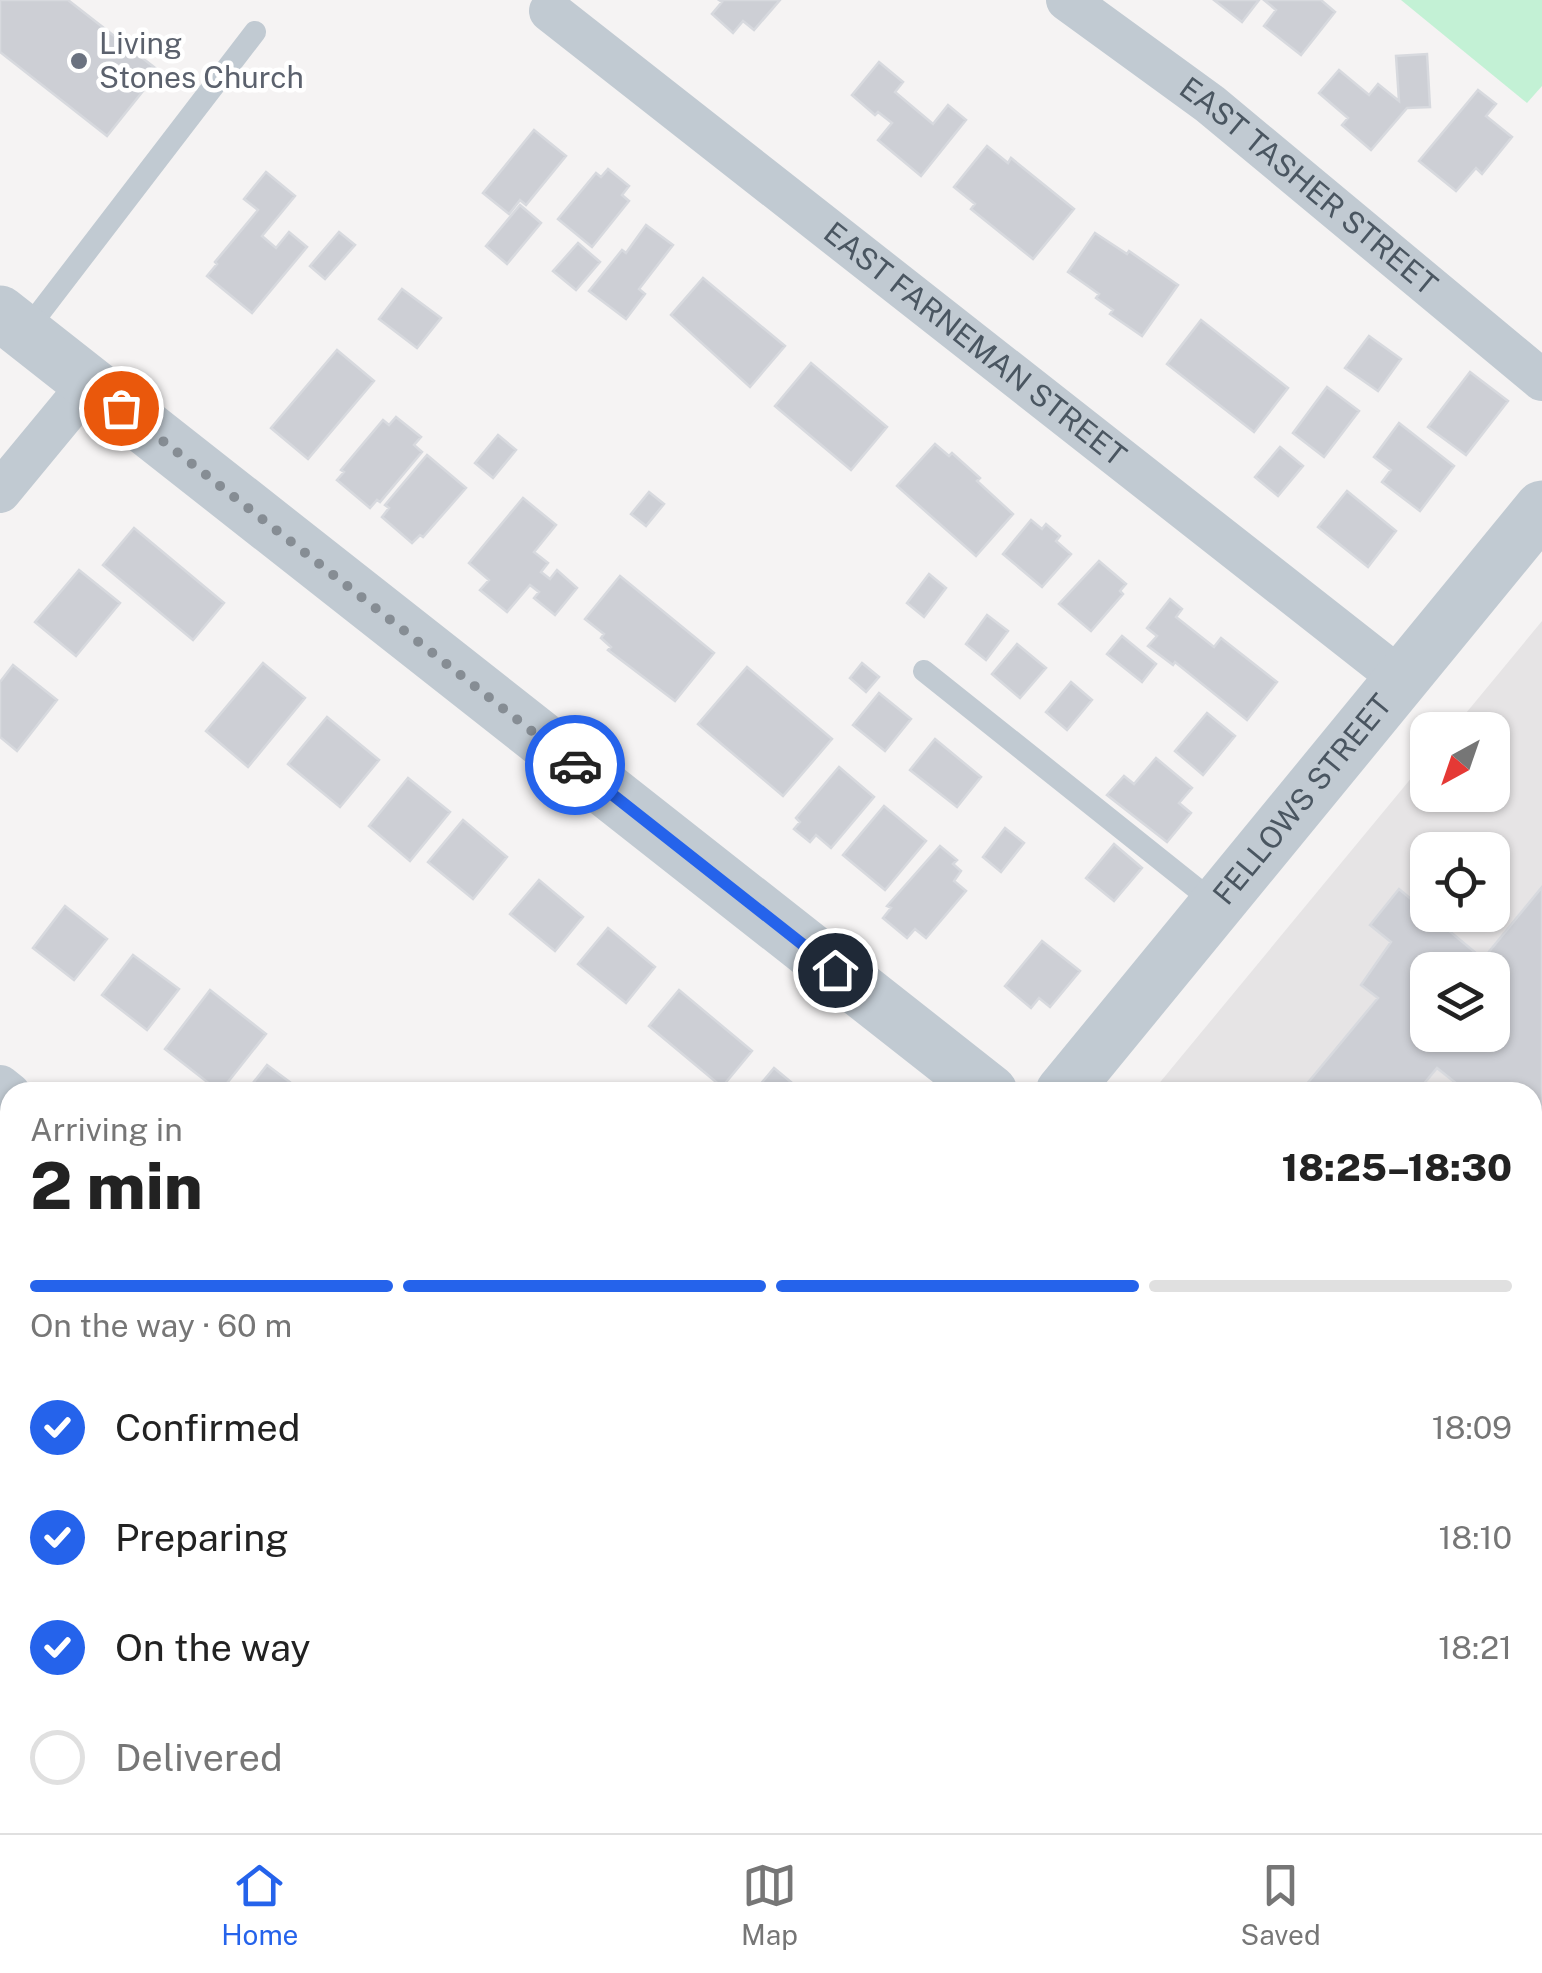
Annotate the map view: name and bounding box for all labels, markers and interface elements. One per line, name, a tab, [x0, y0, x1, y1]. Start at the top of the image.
place label: Living Stones Church	[99, 25, 304, 95]
marker: Living Stones Church	[68, 50, 90, 72]
street label: EAST TASHER STREET	[1173, 69, 1445, 302]
street label: EAST FARNEMAN STREET	[817, 214, 1134, 473]
pin	[79, 366, 164, 451]
icon: bag	[94, 381, 149, 436]
street label: FELLOWS STREET	[1205, 686, 1399, 912]
north arrow	[1410, 712, 1510, 812]
map controls	[1410, 712, 1510, 1052]
courier	[525, 715, 625, 815]
icon: car	[548, 738, 603, 793]
button: locate	[1410, 832, 1510, 932]
pin	[793, 928, 878, 1013]
icon: home	[808, 943, 863, 998]
button: layers	[1410, 952, 1510, 1052]
text: Arriving in	[30, 1111, 183, 1148]
text: 18:25–18:30	[1282, 1145, 1512, 1190]
text: 2 min	[30, 1147, 203, 1224]
text: On the way · 60 m	[30, 1307, 292, 1344]
icon: check	[30, 1400, 85, 1455]
text: Confirmed	[115, 1405, 300, 1450]
text: 18:09	[1432, 1409, 1512, 1446]
icon: check	[30, 1510, 85, 1565]
text: Preparing	[115, 1515, 289, 1560]
text: 18:10	[1438, 1519, 1512, 1556]
icon: check	[30, 1620, 85, 1675]
text: On the way	[115, 1625, 311, 1670]
text: 18:21	[1438, 1629, 1512, 1666]
text: Delivered	[115, 1735, 283, 1780]
tab: Home	[221, 1858, 298, 1951]
tab: Map	[741, 1858, 798, 1951]
tab: Saved	[1241, 1858, 1321, 1951]

